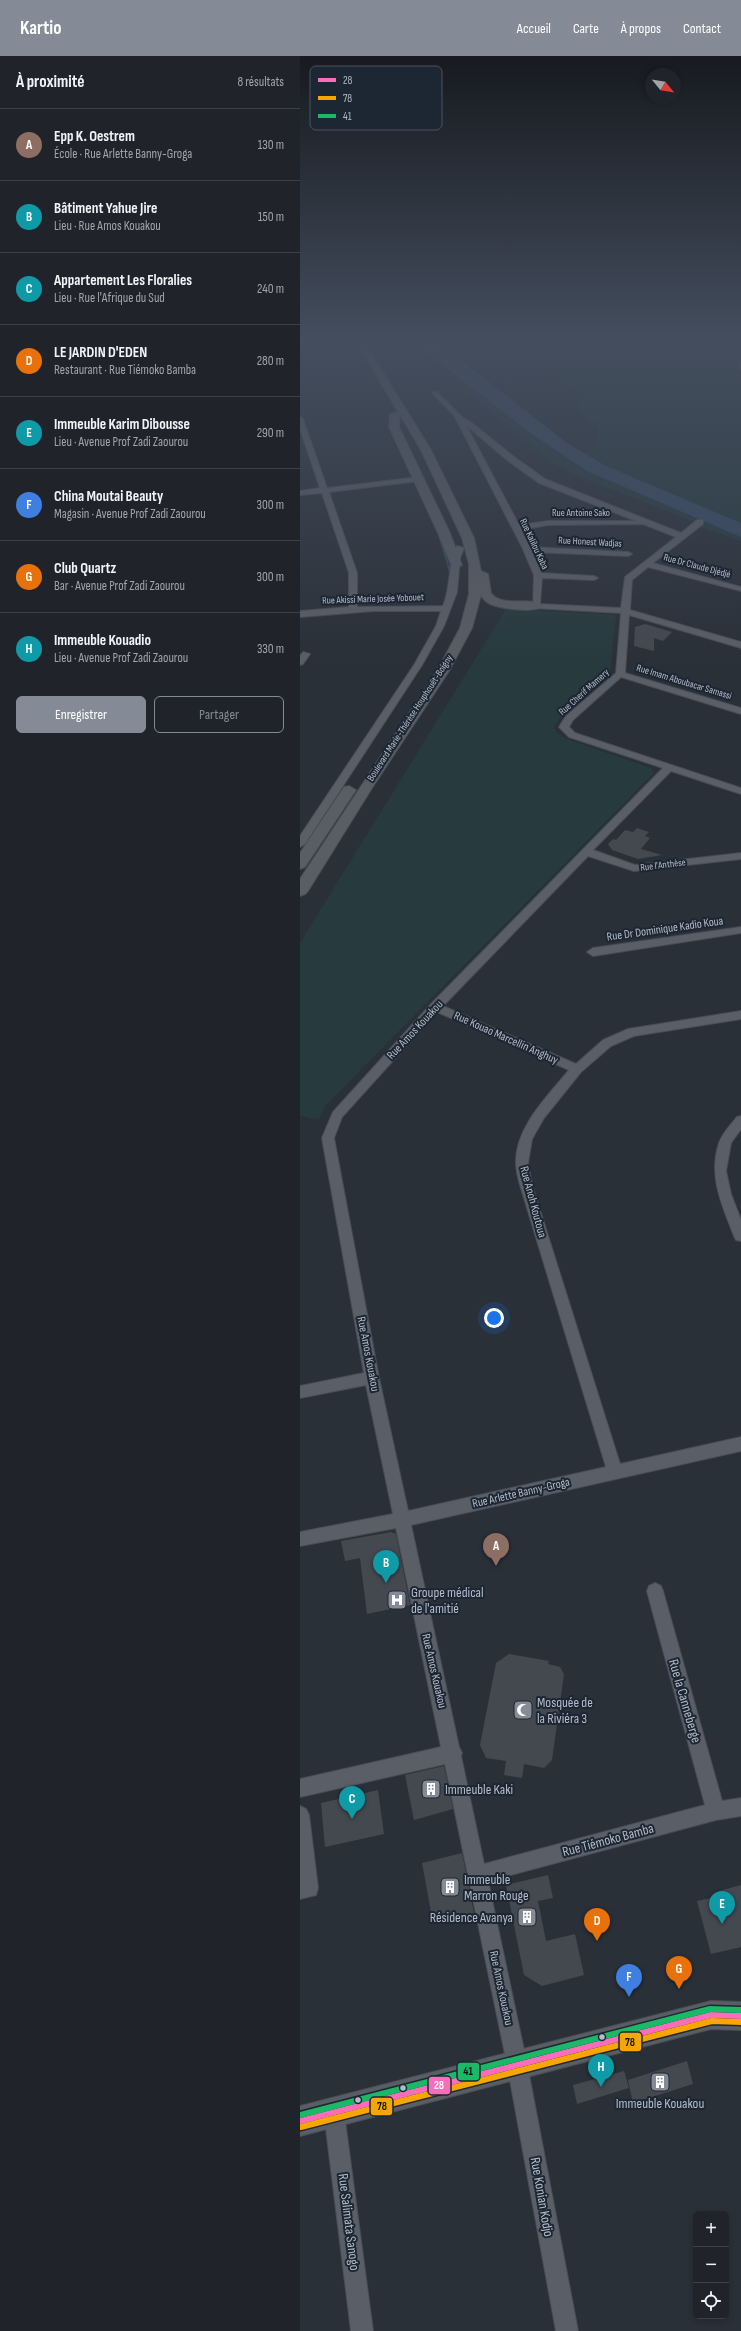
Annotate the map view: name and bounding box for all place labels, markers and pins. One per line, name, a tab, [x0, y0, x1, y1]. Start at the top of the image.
pin: A	[483, 1533, 509, 1566]
pin: B	[373, 1550, 399, 1583]
place label: Groupe médical de l'amitié	[411, 1584, 484, 1617]
hospital icon: Groupe médical de l'amitié	[386, 1589, 408, 1611]
place label: Mosquée de la Riviéra 3	[537, 1694, 593, 1727]
mosque icon: Mosquée de la Riviéra 3	[512, 1699, 534, 1721]
building icon: Immeuble Kaki	[420, 1778, 442, 1800]
place label: Immeuble Kaki	[445, 1781, 513, 1798]
pin: C	[339, 1786, 365, 1819]
place label: Immeuble Marron Rouge	[464, 1871, 529, 1904]
building icon: Immeuble Marron Rouge	[439, 1876, 461, 1898]
pin: E	[709, 1891, 735, 1924]
building icon: Résidence Avanya	[516, 1906, 538, 1928]
pin: D	[584, 1908, 610, 1941]
place label: Résidence Avanya	[430, 1909, 513, 1926]
pin: G	[666, 1956, 692, 1989]
pin: F	[616, 1964, 642, 1997]
unlabelled marker	[597, 2032, 607, 2042]
pin: H	[588, 2054, 614, 2087]
building icon: Immeuble Kouakou	[649, 2071, 671, 2093]
unlabelled marker	[398, 2083, 408, 2093]
unlabelled marker	[353, 2095, 363, 2105]
place label: Immeuble Kouakou	[616, 2095, 704, 2112]

